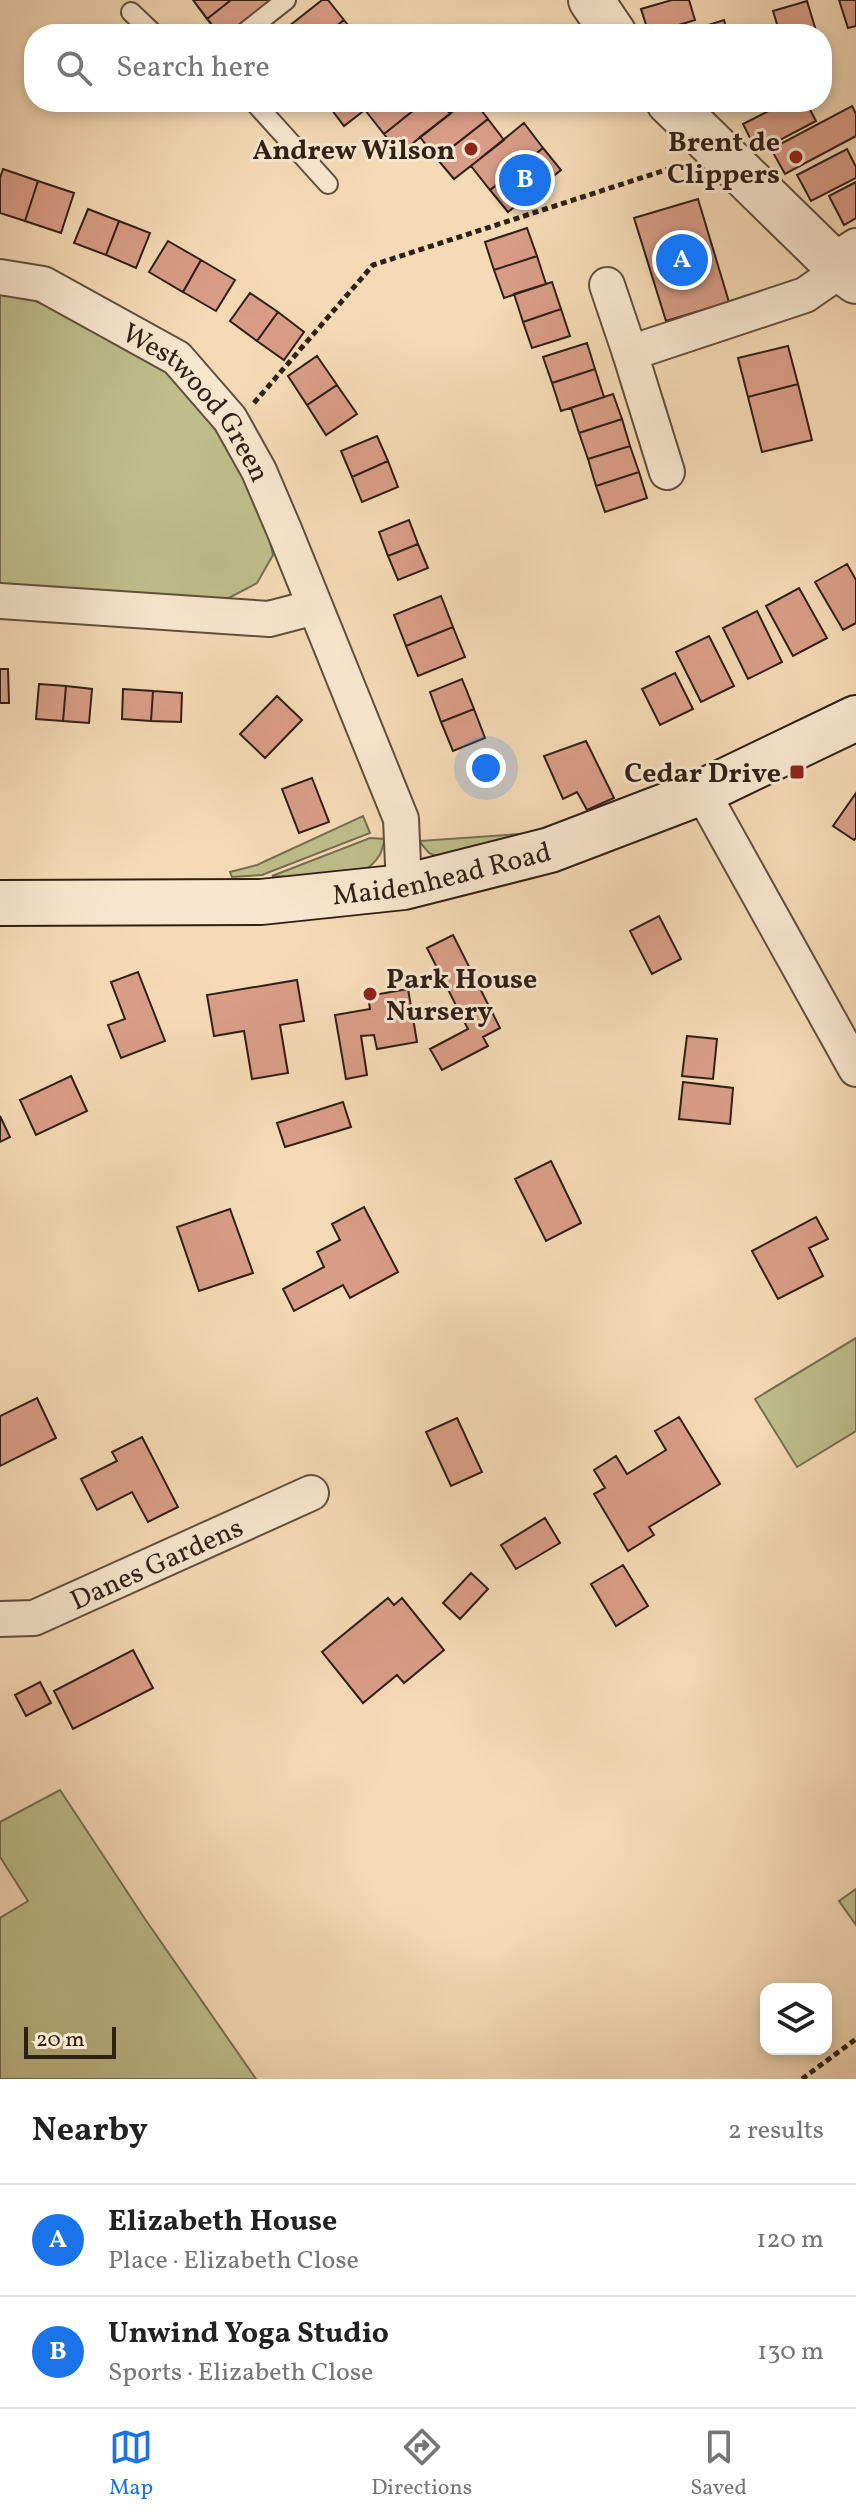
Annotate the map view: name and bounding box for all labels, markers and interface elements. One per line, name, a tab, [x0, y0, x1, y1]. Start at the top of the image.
search box	[24, 24, 832, 112]
icon: search	[52, 46, 96, 90]
text: Search here	[116, 47, 270, 89]
place label: Brent de Clippers	[667, 124, 780, 195]
place label: Andrew Wilson	[253, 132, 455, 171]
marker: Andrew Wilson	[462, 140, 480, 158]
marker: Brent de Clippers	[787, 148, 805, 166]
pin: B	[499, 150, 551, 210]
pin: A	[656, 230, 708, 290]
street label: Westwood Green	[115, 315, 278, 488]
your location	[466, 748, 506, 788]
place label: Cedar Drive	[624, 755, 781, 794]
marker: Cedar Drive	[788, 763, 806, 781]
street label: Maidenhead Road	[330, 834, 555, 916]
place label: Park House Nursery	[386, 961, 537, 1032]
marker: Park House Nursery	[361, 985, 379, 1003]
street label: Danes Gardens	[64, 1509, 250, 1621]
map controls	[760, 1983, 832, 2055]
button: layers	[760, 1983, 832, 2055]
scale bar	[24, 2023, 116, 2059]
text: 20 m	[36, 2025, 85, 2056]
text: Nearby	[32, 2108, 148, 2155]
text: 2 results	[728, 2113, 824, 2149]
text: Elizabeth House	[108, 2201, 337, 2243]
text: A	[49, 2222, 67, 2258]
text: 120 m	[756, 2222, 824, 2258]
text: Place · Elizabeth Close	[108, 2243, 359, 2279]
text: Unwind Yoga Studio	[108, 2313, 389, 2355]
text: B	[49, 2334, 67, 2370]
text: 130 m	[757, 2334, 824, 2370]
text: Sports · Elizabeth Close	[108, 2355, 373, 2391]
tab: Map	[109, 2425, 153, 2504]
tab: Directions	[371, 2425, 472, 2504]
tab: Saved	[690, 2425, 747, 2504]

